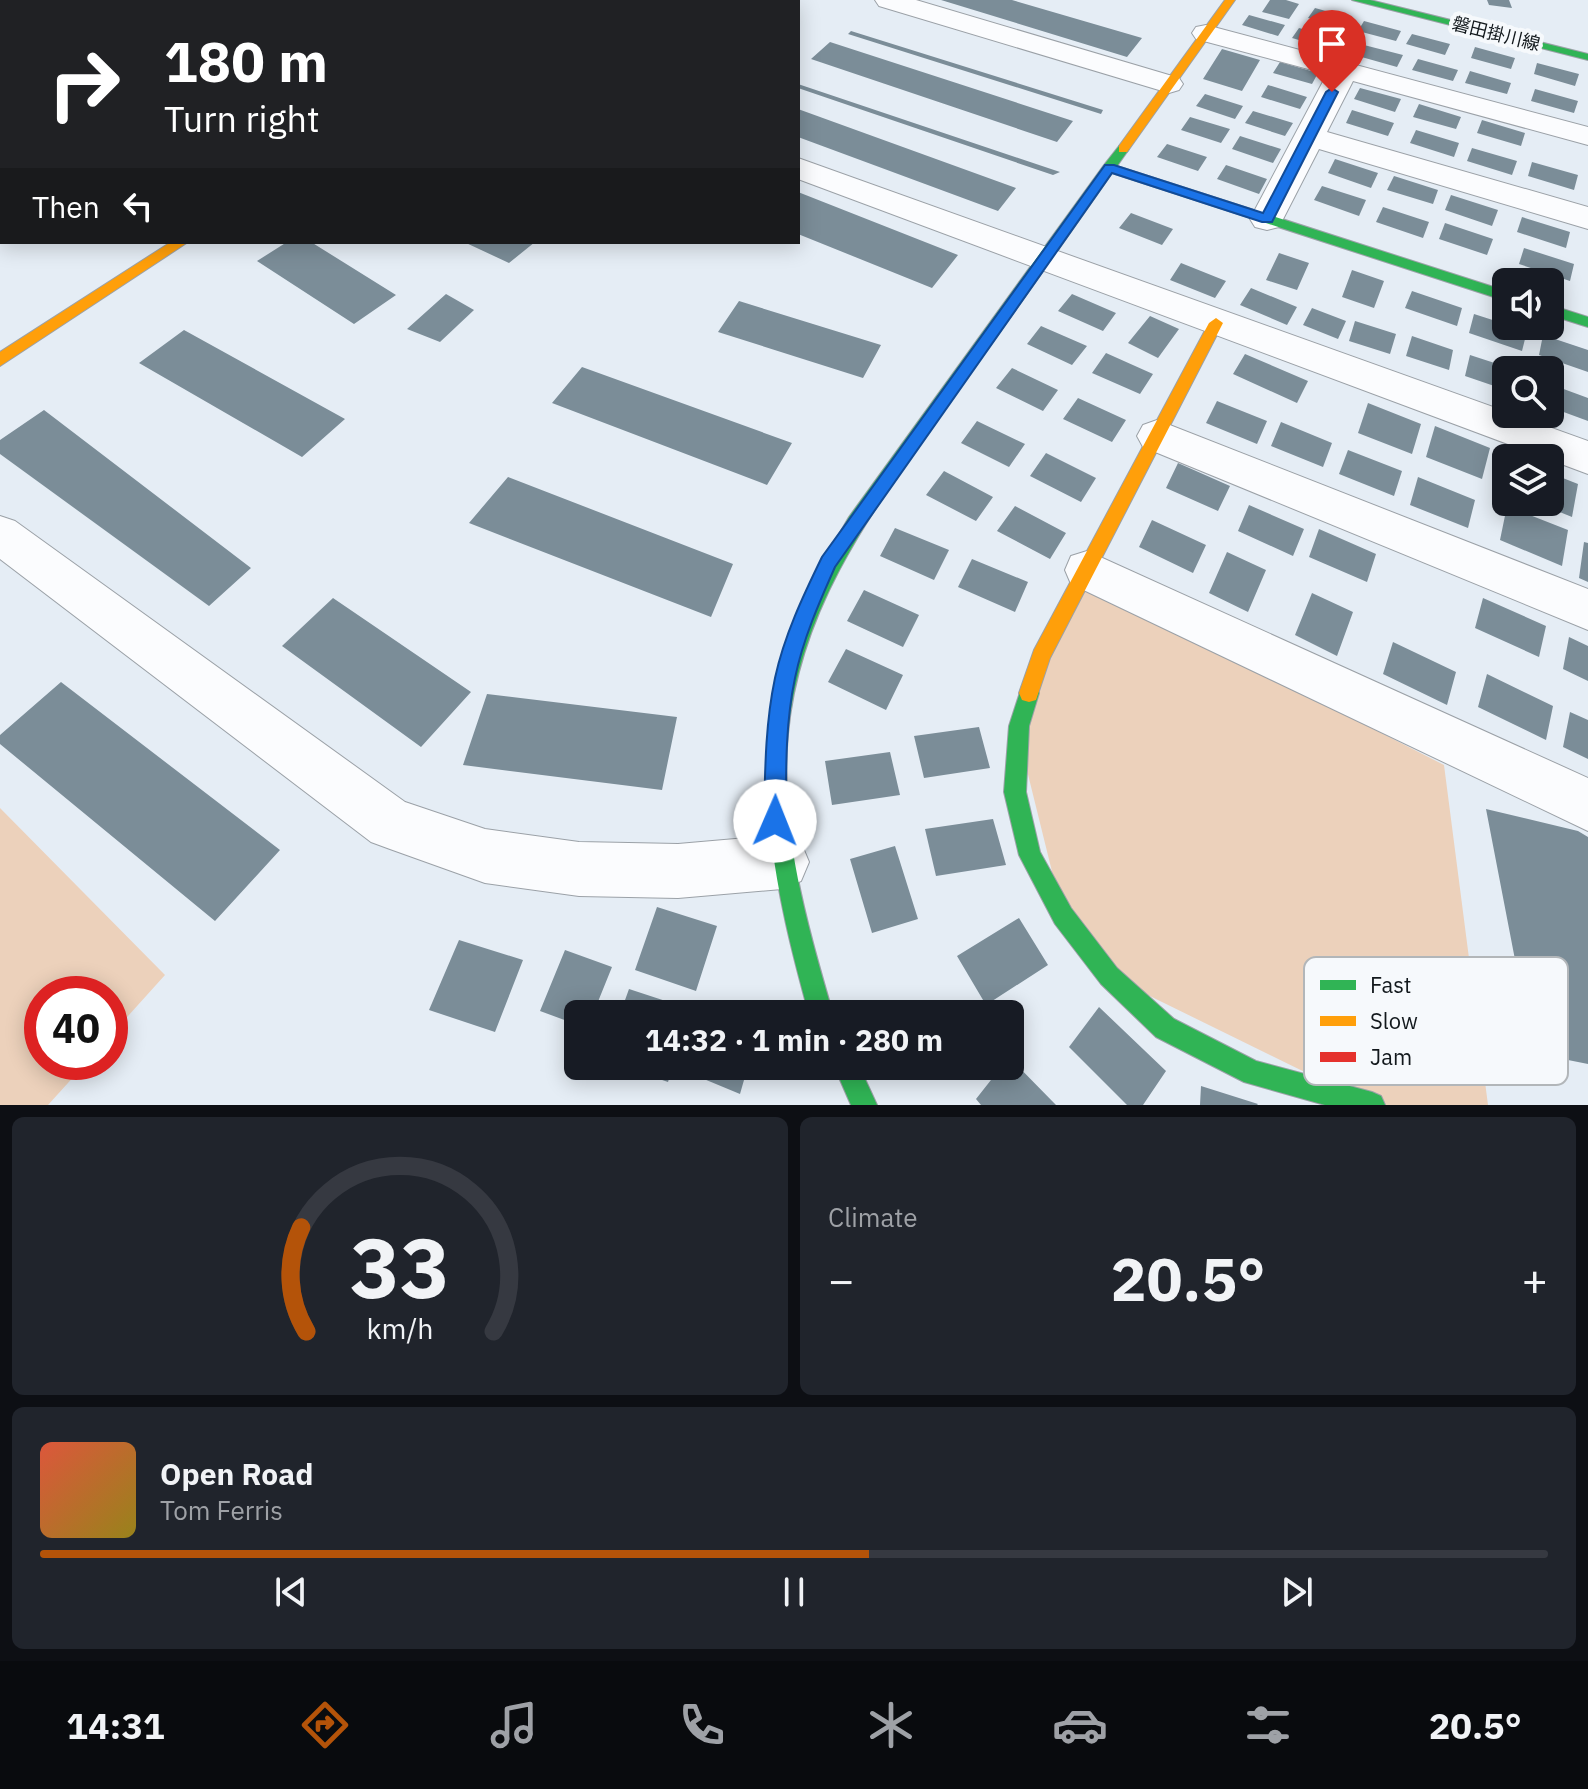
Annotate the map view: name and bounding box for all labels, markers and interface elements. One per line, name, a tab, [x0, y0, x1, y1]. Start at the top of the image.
pin	[1298, 10, 1366, 92]
street label: 磐田掛川線	[1450, 11, 1543, 56]
icon: arrive	[1310, 22, 1354, 66]
text: 180 m	[164, 25, 328, 97]
icon: right	[32, 32, 136, 136]
text: Turn right	[164, 95, 320, 142]
icon: left	[116, 184, 160, 228]
text: Then	[32, 187, 100, 226]
map controls	[1492, 268, 1564, 516]
button: sound	[1492, 268, 1564, 340]
button: search	[1492, 356, 1564, 428]
button: layers	[1492, 444, 1564, 516]
position arrow	[733, 779, 817, 863]
legend	[1304, 957, 1568, 1085]
text: Fast	[1370, 970, 1411, 999]
speed limit sign: 40	[24, 976, 128, 1080]
text: Slow	[1370, 1006, 1418, 1035]
text: 14:32 · 1 min · 280 m	[645, 1020, 943, 1059]
text: Jam	[1370, 1042, 1412, 1071]
text: Climate	[828, 1200, 918, 1234]
text: 33	[350, 1213, 450, 1321]
text: 20.5°	[1111, 1239, 1265, 1318]
text: −	[828, 1251, 854, 1308]
text: +	[1522, 1251, 1548, 1308]
text: km/h	[366, 1310, 434, 1347]
text: Open Road	[160, 1454, 313, 1493]
text: Tom Ferris	[160, 1493, 283, 1527]
icon: previous	[269, 1570, 313, 1614]
icon: pause	[772, 1570, 816, 1614]
icon: next	[1275, 1570, 1319, 1614]
icon: directions	[297, 1697, 353, 1753]
icon: music	[486, 1697, 542, 1753]
icon: phone	[674, 1697, 730, 1753]
icon: climate	[863, 1697, 919, 1753]
icon: car	[1052, 1697, 1108, 1753]
icon: filters	[1240, 1697, 1296, 1753]
text: 14:31	[66, 1702, 165, 1749]
text: 20.5°	[1429, 1702, 1522, 1749]

